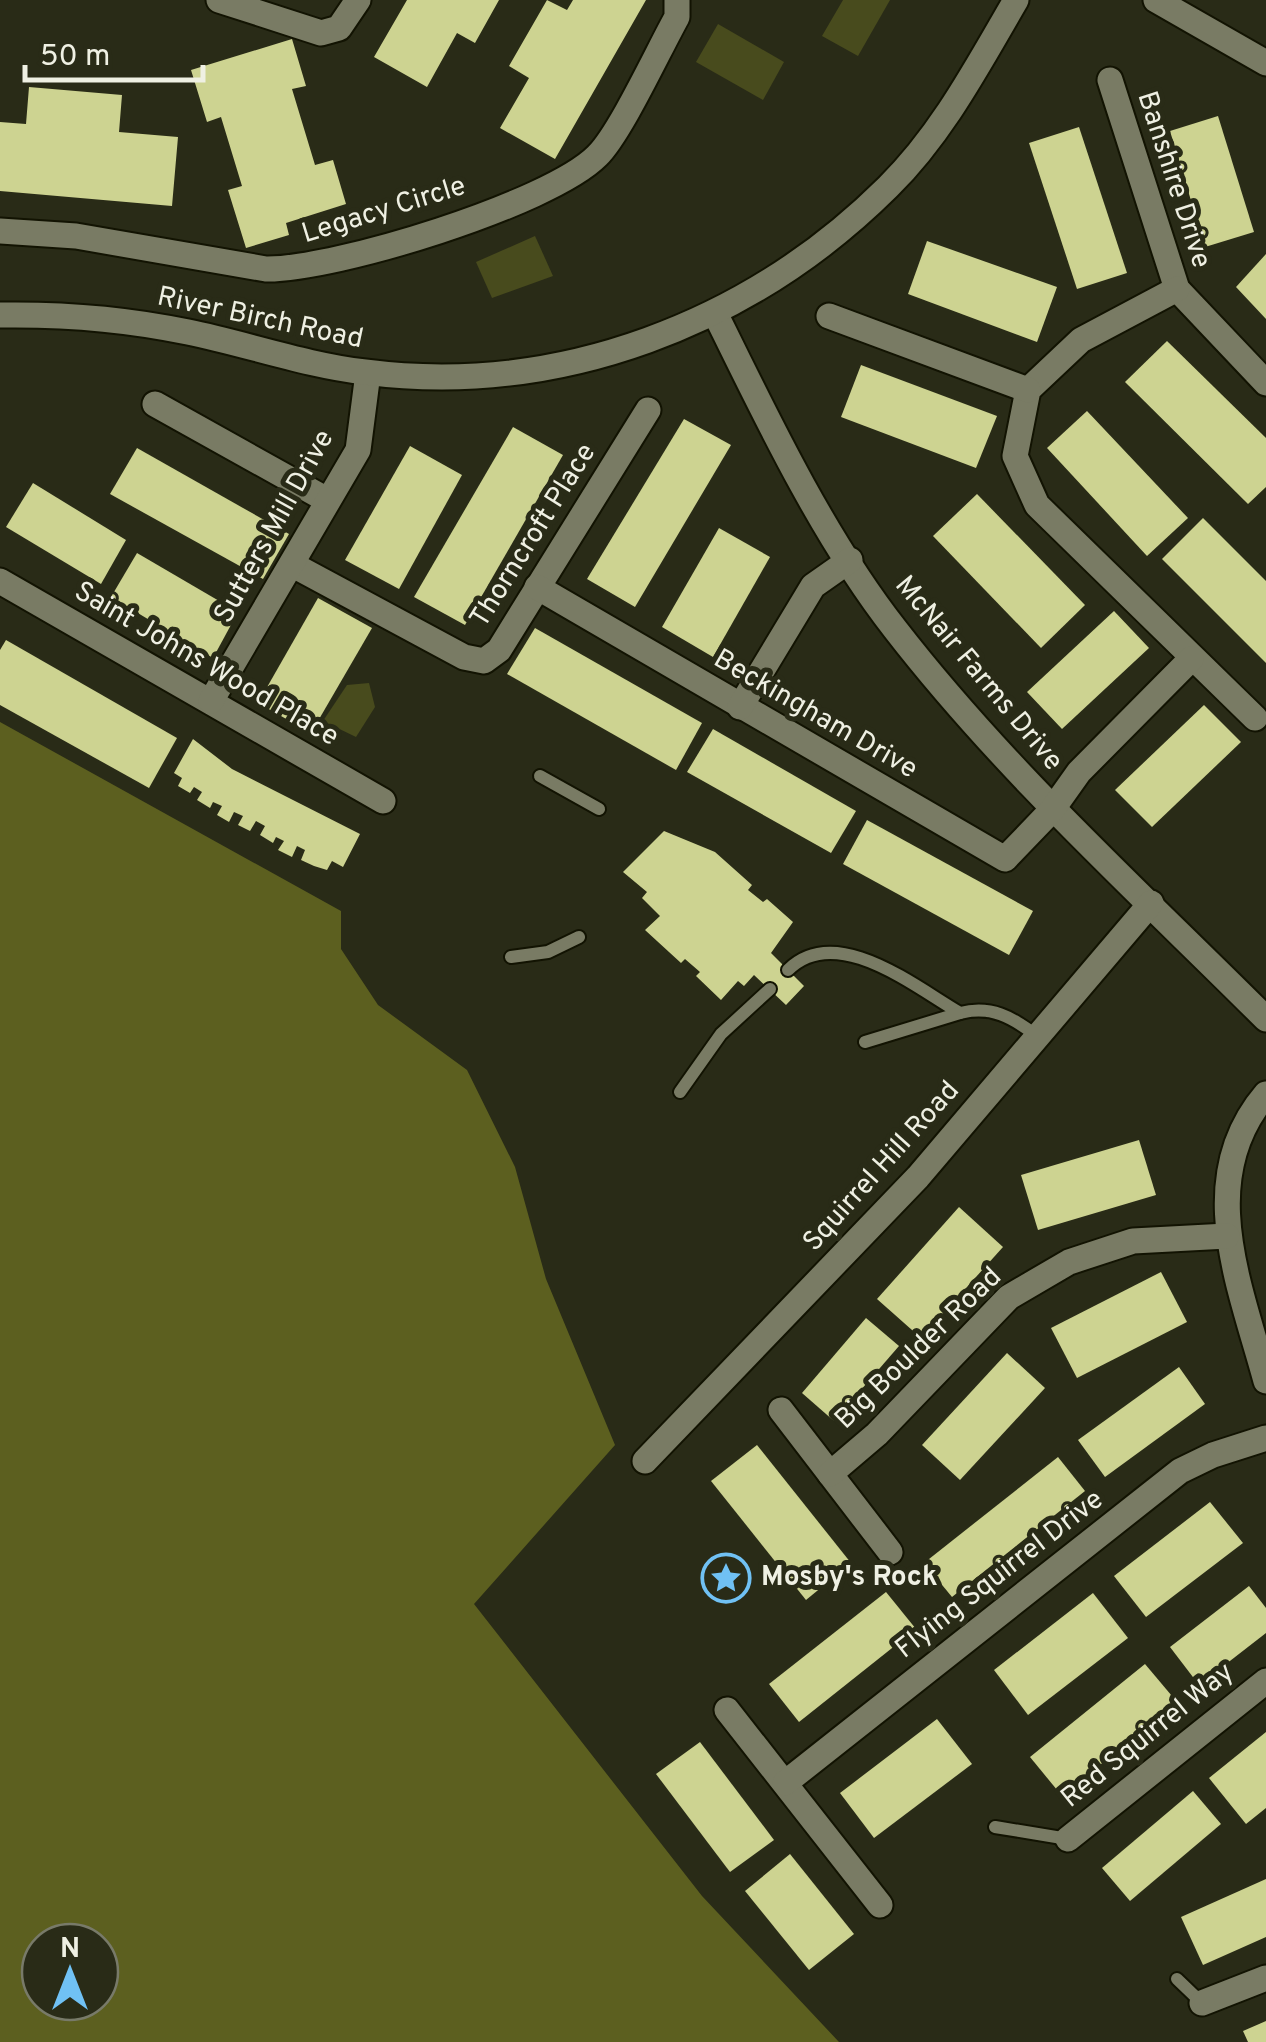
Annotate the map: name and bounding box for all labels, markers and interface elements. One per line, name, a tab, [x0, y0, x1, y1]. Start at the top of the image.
scale bar	[25, 20, 202, 82]
text: 50 m	[40, 39, 110, 76]
street label: Banshire Drive	[1128, 87, 1218, 273]
street label: Legacy Circle	[298, 169, 470, 253]
street label: River Birch Road	[154, 280, 366, 358]
street label: Sutters Mill Drive	[207, 424, 343, 630]
street label: Thorncroft Place	[463, 437, 605, 635]
street label: McNair Farms Drive	[886, 569, 1070, 779]
street label: Saint Johns Wood Place	[67, 574, 345, 756]
street label: Beckingham Drive	[707, 642, 923, 788]
street label: Squirrel Hill Road	[796, 1074, 968, 1260]
street label: Big Boulder Road	[828, 1260, 1010, 1438]
street label: Flying Squirrel Drive	[889, 1482, 1111, 1668]
place icon: Mosby's Rock	[700, 1552, 752, 1604]
place label: Mosby's Rock	[761, 1560, 938, 1596]
street label: Red Squirrel Way	[1054, 1655, 1242, 1817]
north arrow	[20, 1922, 120, 2022]
text: N	[60, 1932, 80, 1968]

